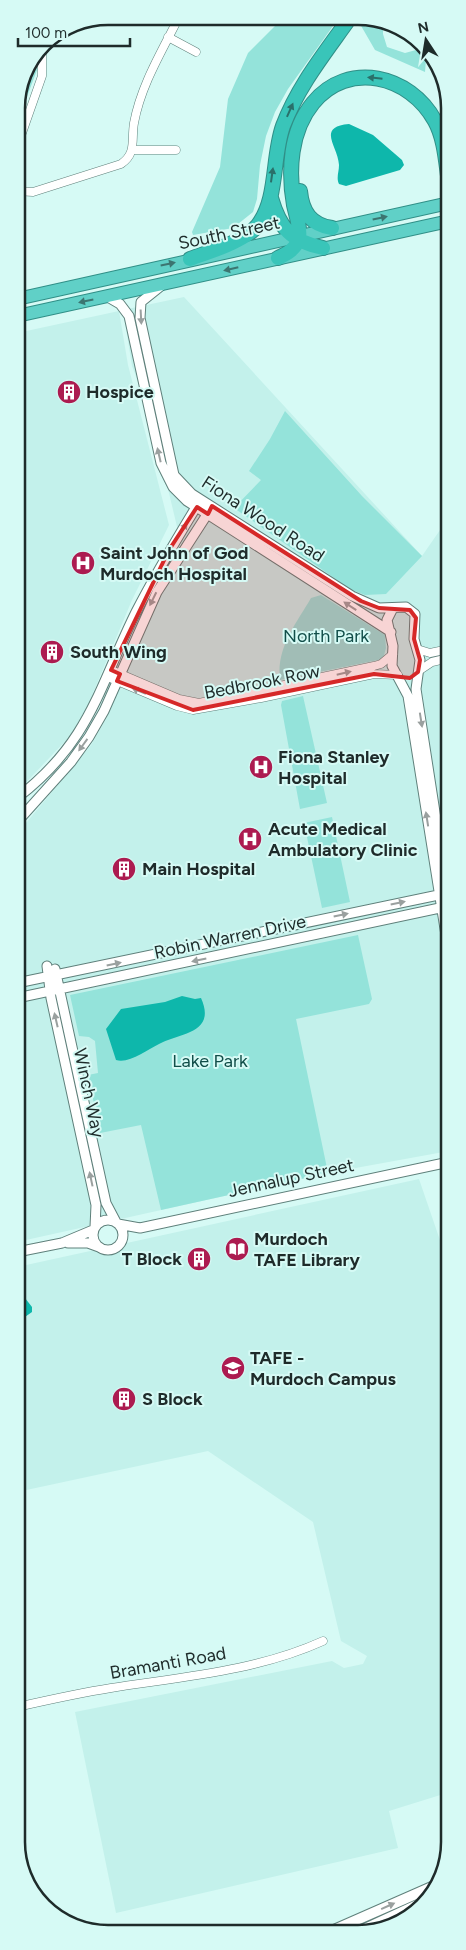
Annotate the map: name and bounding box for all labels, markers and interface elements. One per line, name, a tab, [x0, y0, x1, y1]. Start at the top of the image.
scale bar	[18, 15, 130, 47]
north arrow	[401, 15, 451, 65]
text: N	[416, 18, 430, 37]
text: 100 m	[25, 24, 67, 42]
one-way arrow	[366, 74, 382, 82]
one-way arrow	[286, 103, 294, 117]
one-way arrow	[269, 167, 277, 183]
street label: South Street	[176, 211, 282, 254]
one-way arrow	[372, 214, 388, 222]
one-way arrow	[160, 260, 175, 268]
one-way arrow	[224, 265, 239, 273]
one-way arrow	[79, 297, 94, 305]
one-way arrow	[137, 309, 145, 325]
building icon: Hospice	[56, 379, 82, 405]
place label: Hospice	[86, 381, 154, 403]
one-way arrow	[155, 448, 163, 463]
street label: Fiona Wood Road	[197, 471, 329, 567]
one-way arrow	[178, 522, 187, 535]
place label: Saint John of God Murdoch Hospital	[100, 542, 249, 585]
hospital icon: Saint John of God Murdoch Hospital	[70, 550, 96, 576]
one-way arrow	[149, 592, 158, 607]
one-way arrow	[343, 601, 356, 611]
park label: North Park	[283, 625, 369, 647]
building icon: South Wing	[39, 639, 65, 665]
place label: South Wing	[70, 641, 167, 663]
street label: Bedbrook Row	[202, 660, 322, 704]
one-way arrow	[336, 669, 351, 677]
one-way arrow	[132, 686, 146, 694]
one-way arrow	[417, 712, 425, 728]
one-way arrow	[78, 739, 88, 752]
place label: Fiona Stanley Hospital	[278, 746, 390, 789]
hospital icon: Fiona Stanley Hospital	[248, 754, 274, 780]
one-way arrow	[423, 811, 431, 827]
place label: Acute Medical Ambulatory Clinic	[268, 818, 418, 861]
hospital icon: Acute Medical Ambulatory Clinic	[237, 826, 263, 852]
building icon: Main Hospital	[111, 856, 137, 882]
place label: Main Hospital	[142, 858, 255, 880]
one-way arrow	[390, 899, 405, 907]
street label: Robin Warren Drive	[152, 910, 308, 964]
one-way arrow	[334, 911, 349, 919]
one-way arrow	[192, 956, 207, 964]
one-way arrow	[106, 959, 122, 967]
one-way arrow	[52, 1013, 60, 1028]
street label: Winch Way	[69, 1046, 109, 1140]
park label: Lake Park	[172, 1050, 248, 1072]
street label: Jennalup Street	[226, 1154, 356, 1202]
one-way arrow	[87, 1172, 95, 1187]
place label: Murdoch TAFE Library	[254, 1228, 360, 1271]
library icon: Murdoch TAFE Library	[224, 1236, 250, 1262]
building icon: T Block	[186, 1246, 212, 1272]
place label: T Block	[122, 1248, 182, 1270]
place label: TAFE - Murdoch Campus	[250, 1347, 396, 1390]
school or university icon: TAFE - Murdoch Campus	[220, 1355, 246, 1381]
building icon: S Block	[111, 1386, 137, 1412]
place label: S Block	[142, 1388, 203, 1410]
street label: Bramanti Road	[108, 1642, 228, 1684]
one-way arrow	[381, 1902, 395, 1910]

